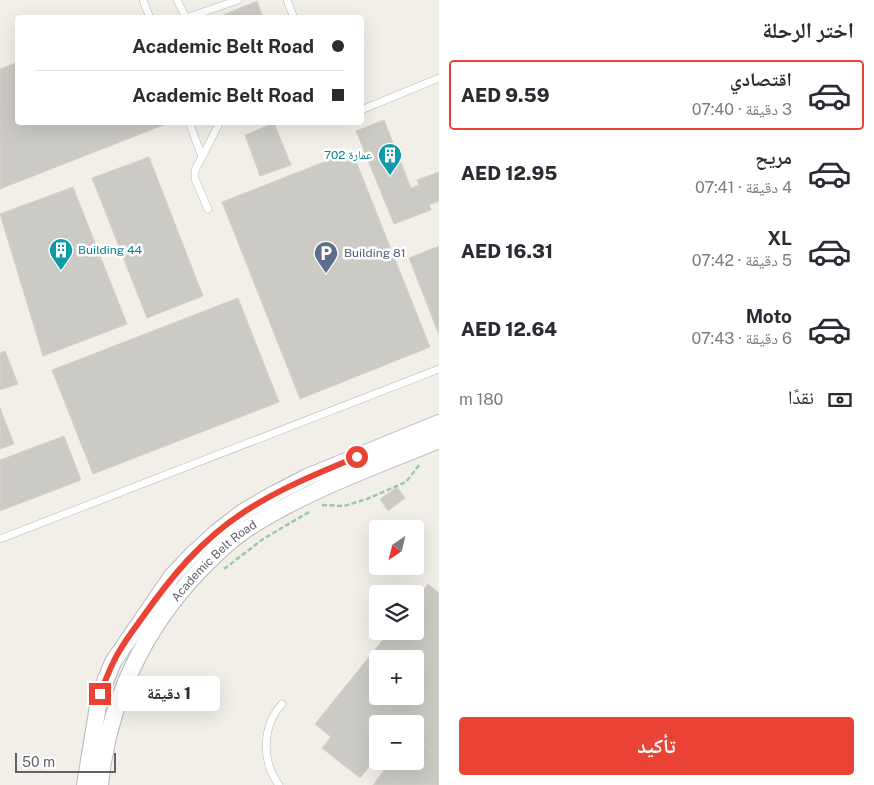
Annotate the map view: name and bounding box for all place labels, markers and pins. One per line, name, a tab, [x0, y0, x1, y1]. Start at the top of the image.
building icon: عمارة 702	[377, 142, 403, 176]
place label: عمارة 702	[324, 148, 372, 162]
building icon: Building 44	[48, 237, 74, 271]
parking icon: Building 81	[313, 240, 339, 274]
place label: Building 44	[78, 243, 143, 257]
place label: Building 81	[344, 246, 406, 260]

